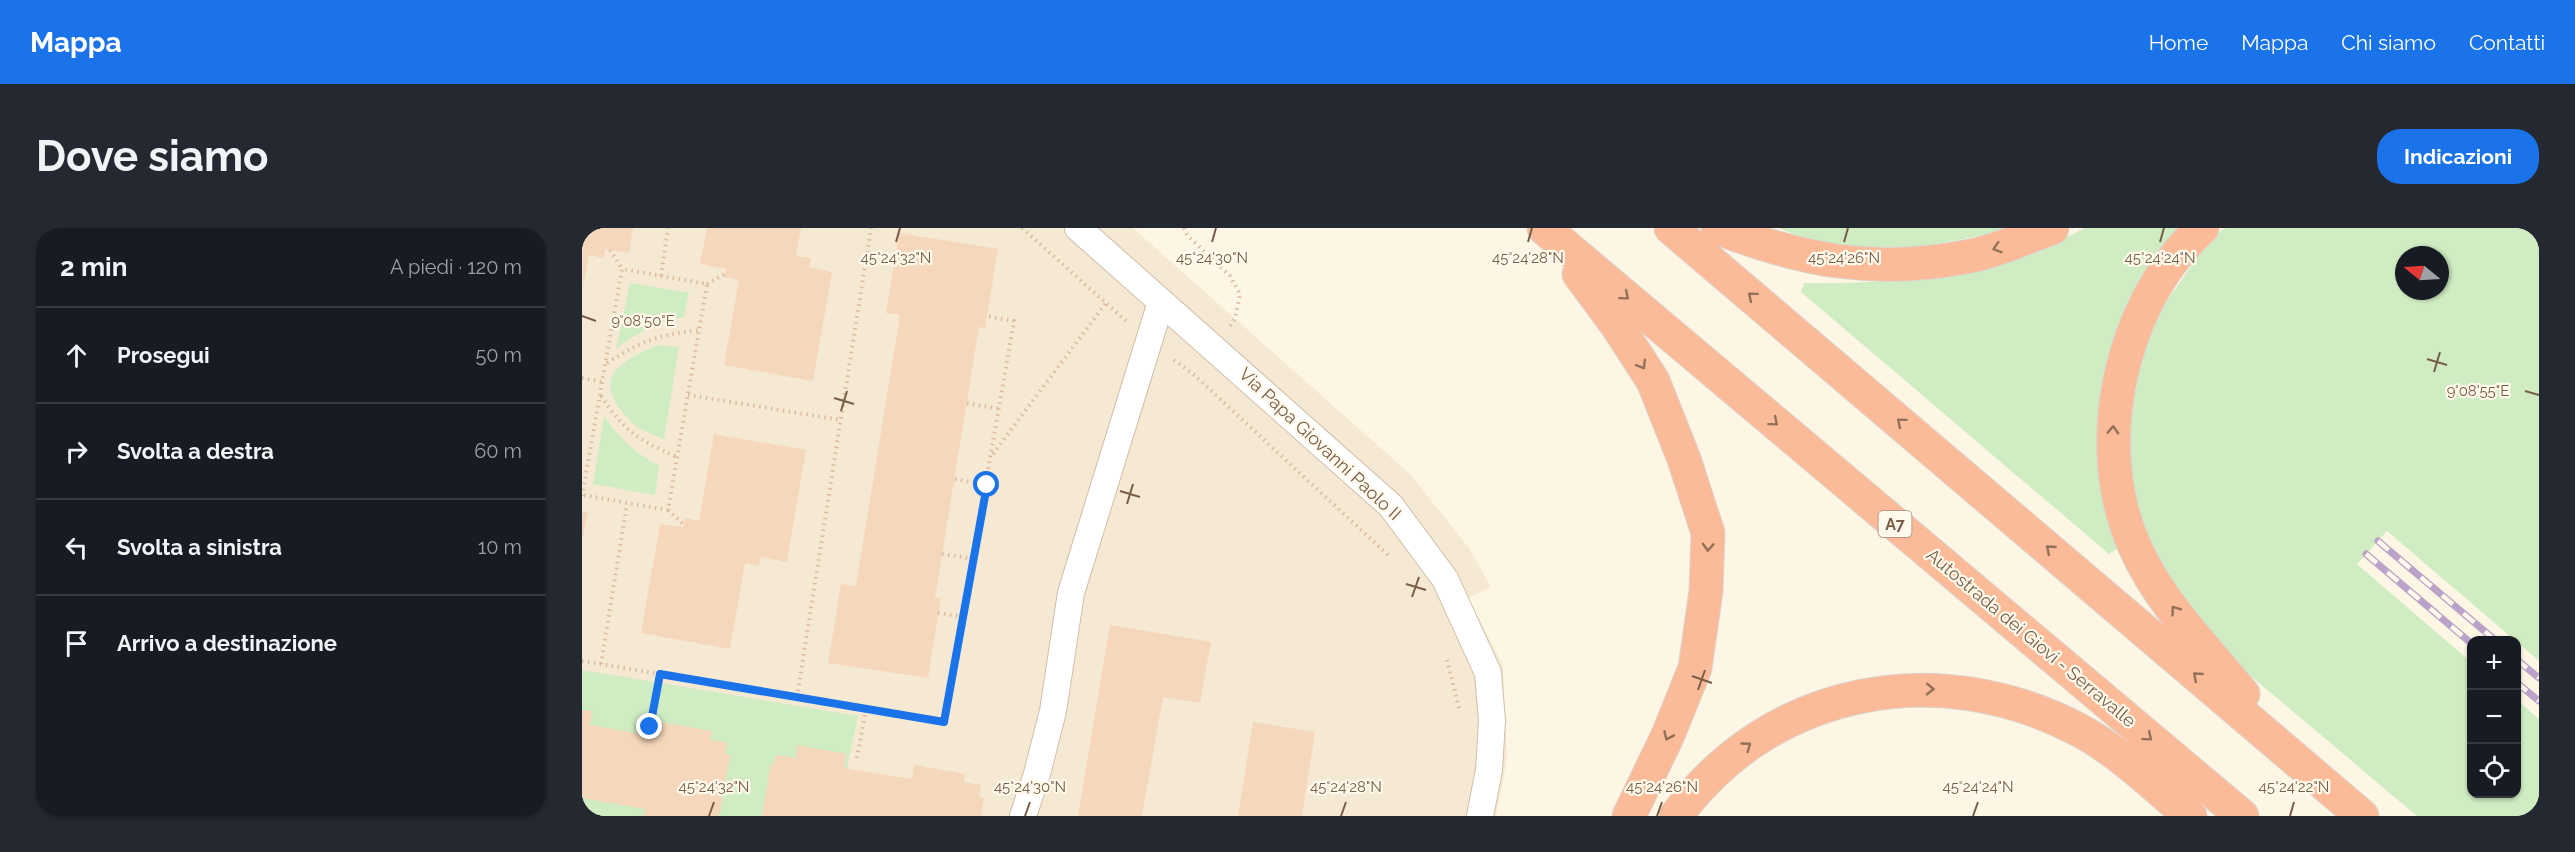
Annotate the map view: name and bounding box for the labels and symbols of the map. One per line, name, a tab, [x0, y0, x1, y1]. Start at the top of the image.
one-way arrow	[1992, 240, 2003, 253]
north arrow	[2395, 246, 2449, 300]
text: 45°24'32"N	[861, 249, 931, 267]
text: 45°24'30"N	[1176, 249, 1248, 267]
text: 45°24'28"N	[1492, 249, 1564, 267]
text: 45°24'26"N	[1808, 249, 1880, 267]
text: 45°24'24"N	[2124, 249, 2196, 267]
one-way arrow	[1618, 289, 1629, 300]
one-way arrow	[1748, 293, 1759, 304]
text: 9°08'50"E	[611, 312, 675, 330]
one-way arrow	[1635, 359, 1647, 369]
street label: Via Papa Giovanni Paolo II	[1235, 363, 1406, 524]
text: 9°08'55"E	[2447, 382, 2509, 400]
one-way arrow	[1767, 414, 1778, 425]
one-way arrow	[1897, 418, 1908, 429]
one-way arrow	[2107, 425, 2120, 434]
route start	[973, 471, 999, 497]
road number: A7	[1878, 511, 1912, 537]
one-way arrow	[1701, 542, 1714, 551]
street label: Autostrada dei Giovi - Serravalle	[1922, 544, 2140, 732]
one-way arrow	[2046, 545, 2056, 556]
one-way arrow	[2171, 606, 2182, 617]
one-way arrow	[2193, 672, 2204, 683]
one-way arrow	[1926, 683, 1935, 696]
route end	[636, 713, 662, 739]
one-way arrow	[1663, 729, 1675, 740]
one-way arrow	[2141, 730, 2152, 741]
one-way arrow	[1741, 742, 1752, 753]
text: 45°24'32"N	[679, 778, 749, 796]
text: 45°24'30"N	[994, 778, 1066, 796]
text: 45°24'28"N	[1310, 778, 1382, 796]
text: 45°24'26"N	[1626, 778, 1698, 796]
text: 45°24'24"N	[1942, 778, 2014, 796]
text: 45°24'22"N	[2259, 778, 2329, 796]

